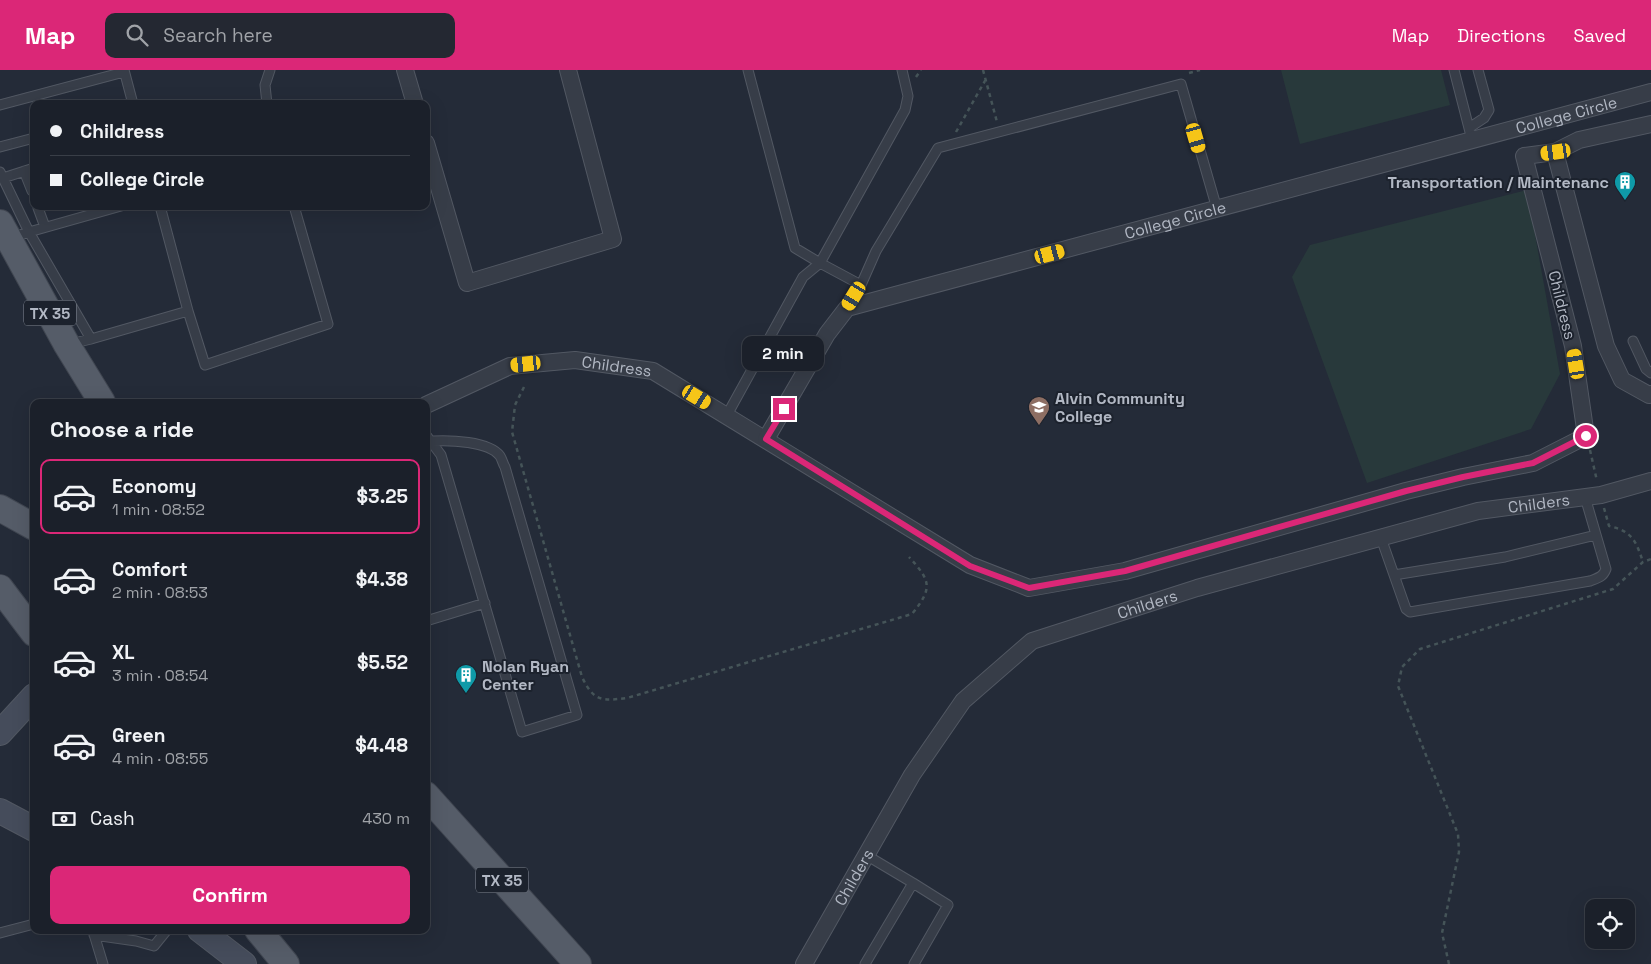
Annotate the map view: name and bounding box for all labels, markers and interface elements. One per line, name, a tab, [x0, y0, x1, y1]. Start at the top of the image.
search box	[105, 13, 455, 58]
text: Map	[25, 20, 75, 51]
icon: search	[123, 21, 151, 49]
text: Search here	[163, 23, 273, 48]
text: Map	[1392, 24, 1429, 47]
text: Directions	[1457, 24, 1546, 47]
text: Saved	[1574, 24, 1626, 47]
street label: College Circle	[1513, 91, 1619, 138]
text: Childress	[80, 119, 164, 144]
car	[1184, 122, 1207, 154]
car	[1540, 142, 1571, 162]
text: College Circle	[80, 167, 204, 192]
building icon: Transportation / Maintenanc	[1613, 170, 1637, 201]
place label: Transportation / Maintenanc	[1387, 172, 1609, 193]
street label: College Circle	[1122, 196, 1228, 244]
car	[1033, 243, 1066, 265]
street label: Childress	[1543, 268, 1581, 342]
car	[839, 279, 868, 313]
road number: TX 35	[24, 300, 76, 326]
callout: 2 min	[743, 336, 825, 372]
text: 2 min	[762, 343, 804, 364]
car	[1566, 348, 1585, 380]
street label: Childress	[580, 351, 653, 381]
car	[510, 355, 541, 373]
car	[680, 383, 713, 411]
place label: Alvin Community College	[1055, 388, 1185, 427]
school or university icon: Alvin Community College	[1027, 395, 1051, 426]
route end	[773, 398, 795, 420]
text: Choose a ride	[50, 415, 194, 443]
route start	[1575, 425, 1597, 447]
icon: car	[52, 474, 97, 519]
text: Economy	[112, 474, 196, 499]
text: $3.25	[357, 484, 408, 509]
street label: Childers	[1507, 489, 1571, 518]
text: 1 min · 08:52	[112, 499, 205, 520]
icon: car	[52, 557, 97, 602]
text: Comfort	[112, 557, 188, 582]
text: $4.38	[356, 567, 408, 592]
text: 2 min · 08:53	[112, 582, 208, 603]
street label: Childers	[1114, 585, 1180, 623]
icon: car	[52, 640, 97, 685]
text: XL	[112, 640, 135, 665]
text: $5.52	[357, 650, 408, 675]
place label: Nolan Ryan Center	[482, 656, 569, 695]
building icon: Nolan Ryan Center	[454, 663, 478, 694]
text: 3 min · 08:54	[112, 665, 208, 686]
icon: car	[52, 723, 97, 768]
text: Green	[112, 723, 165, 748]
text: $4.48	[355, 733, 408, 758]
text: 4 min · 08:55	[112, 748, 208, 769]
icon: cash	[50, 805, 78, 833]
text: Cash	[90, 806, 135, 831]
text: 430 m	[362, 808, 410, 829]
street label: Childers	[829, 845, 878, 909]
button: Confirm	[50, 866, 410, 924]
road number: TX 35	[476, 868, 528, 892]
map controls	[1585, 899, 1635, 949]
button: locate	[1585, 899, 1635, 949]

